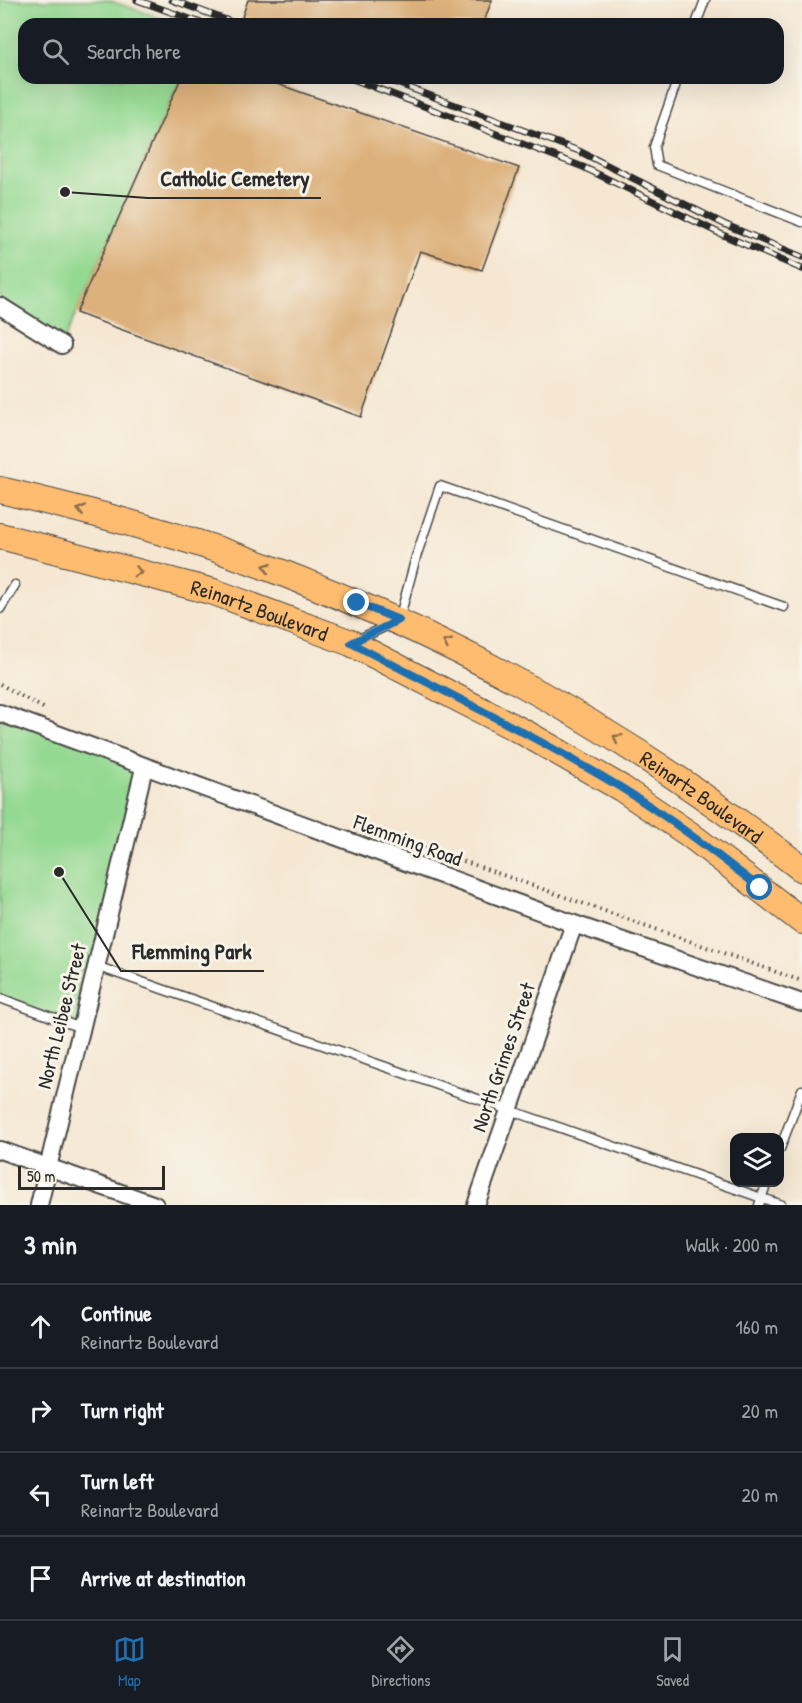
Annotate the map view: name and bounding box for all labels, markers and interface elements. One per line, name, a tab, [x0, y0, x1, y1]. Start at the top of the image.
search box	[18, 18, 784, 84]
icon: search	[39, 35, 72, 68]
text: Search here	[87, 36, 181, 66]
callout: Catholic Cemetery	[148, 158, 321, 198]
text: Catholic Cemetery	[160, 163, 310, 194]
one-way arrow	[76, 505, 87, 517]
one-way arrow	[262, 562, 273, 575]
one-way arrow	[133, 564, 143, 577]
street label: Reinartz Boulevard	[188, 572, 332, 648]
route end	[343, 589, 369, 615]
one-way arrow	[442, 639, 453, 651]
one-way arrow	[613, 734, 624, 745]
street label: Reinartz Boulevard	[635, 743, 769, 849]
street label: Flemming Road	[349, 807, 466, 873]
route start	[746, 874, 772, 900]
callout: Flemming Park	[121, 931, 264, 971]
text: Flemming Park	[131, 936, 253, 967]
street label: North Leibee Street	[29, 940, 93, 1092]
street label: North Grimes Street	[464, 978, 542, 1135]
map controls	[730, 1133, 784, 1187]
button: layers	[730, 1133, 784, 1187]
scale bar	[18, 1163, 165, 1190]
text: 50 m	[27, 1165, 56, 1187]
text: 3 min	[24, 1227, 77, 1262]
text: Walk · 200 m	[686, 1231, 778, 1258]
text: Continue	[81, 1298, 152, 1328]
icon: ahead	[24, 1310, 57, 1343]
text: 160 m	[736, 1313, 778, 1340]
text: Reinartz Boulevard	[81, 1328, 218, 1355]
icon: right	[24, 1394, 57, 1427]
text: Turn right	[81, 1395, 164, 1425]
text: 20 m	[741, 1397, 778, 1424]
text: Turn left	[81, 1466, 154, 1496]
icon: left	[24, 1478, 57, 1511]
text: 20 m	[741, 1481, 778, 1508]
text: Reinartz Boulevard	[81, 1496, 218, 1523]
icon: arrive	[24, 1562, 57, 1595]
text: Arrive at destination	[81, 1563, 246, 1593]
tab: Map	[113, 1633, 146, 1691]
tab: Directions	[372, 1633, 430, 1691]
tab: Saved	[656, 1633, 689, 1691]

